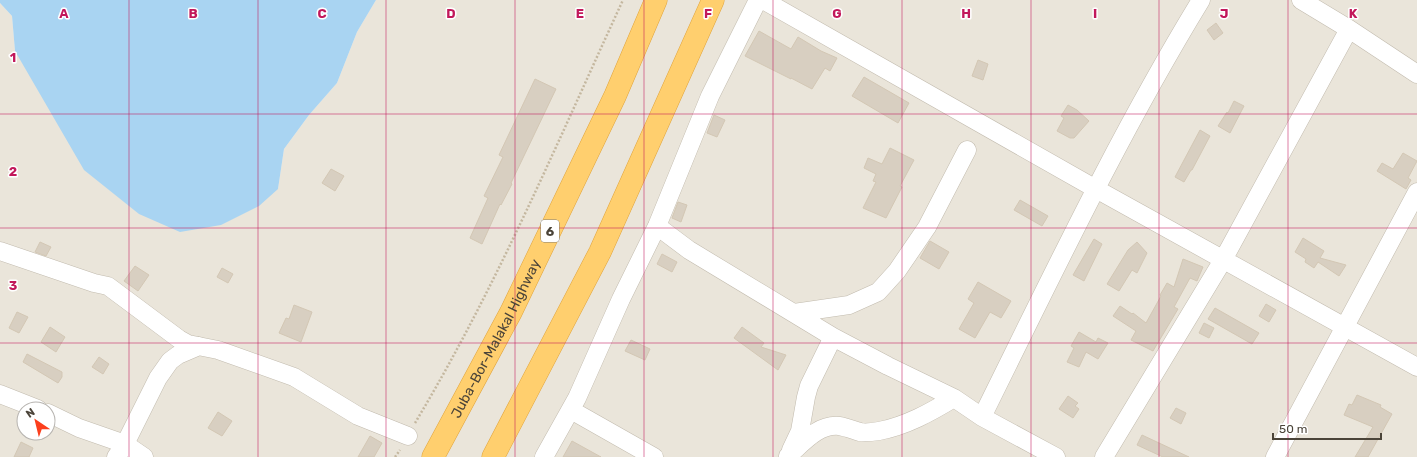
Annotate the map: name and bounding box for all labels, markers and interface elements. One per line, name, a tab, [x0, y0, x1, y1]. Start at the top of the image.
text: A	[59, 6, 69, 21]
text: B	[188, 6, 198, 21]
text: C	[317, 6, 327, 21]
text: D	[446, 6, 456, 21]
text: E	[576, 6, 584, 21]
text: F	[704, 6, 712, 21]
text: G	[832, 6, 842, 21]
text: H	[961, 6, 971, 21]
text: I	[1093, 6, 1097, 21]
text: J	[1220, 6, 1228, 21]
text: K	[1349, 6, 1358, 21]
text: 1	[10, 50, 16, 65]
text: 2	[9, 164, 17, 179]
road number: 6	[541, 220, 559, 242]
street label: Juba-Bor-Malakal Highway	[447, 256, 544, 421]
text: 3	[9, 278, 18, 293]
north arrow	[16, 401, 56, 441]
text: N	[24, 406, 38, 421]
scale bar	[1273, 415, 1381, 441]
text: 50 m	[1279, 422, 1307, 436]

